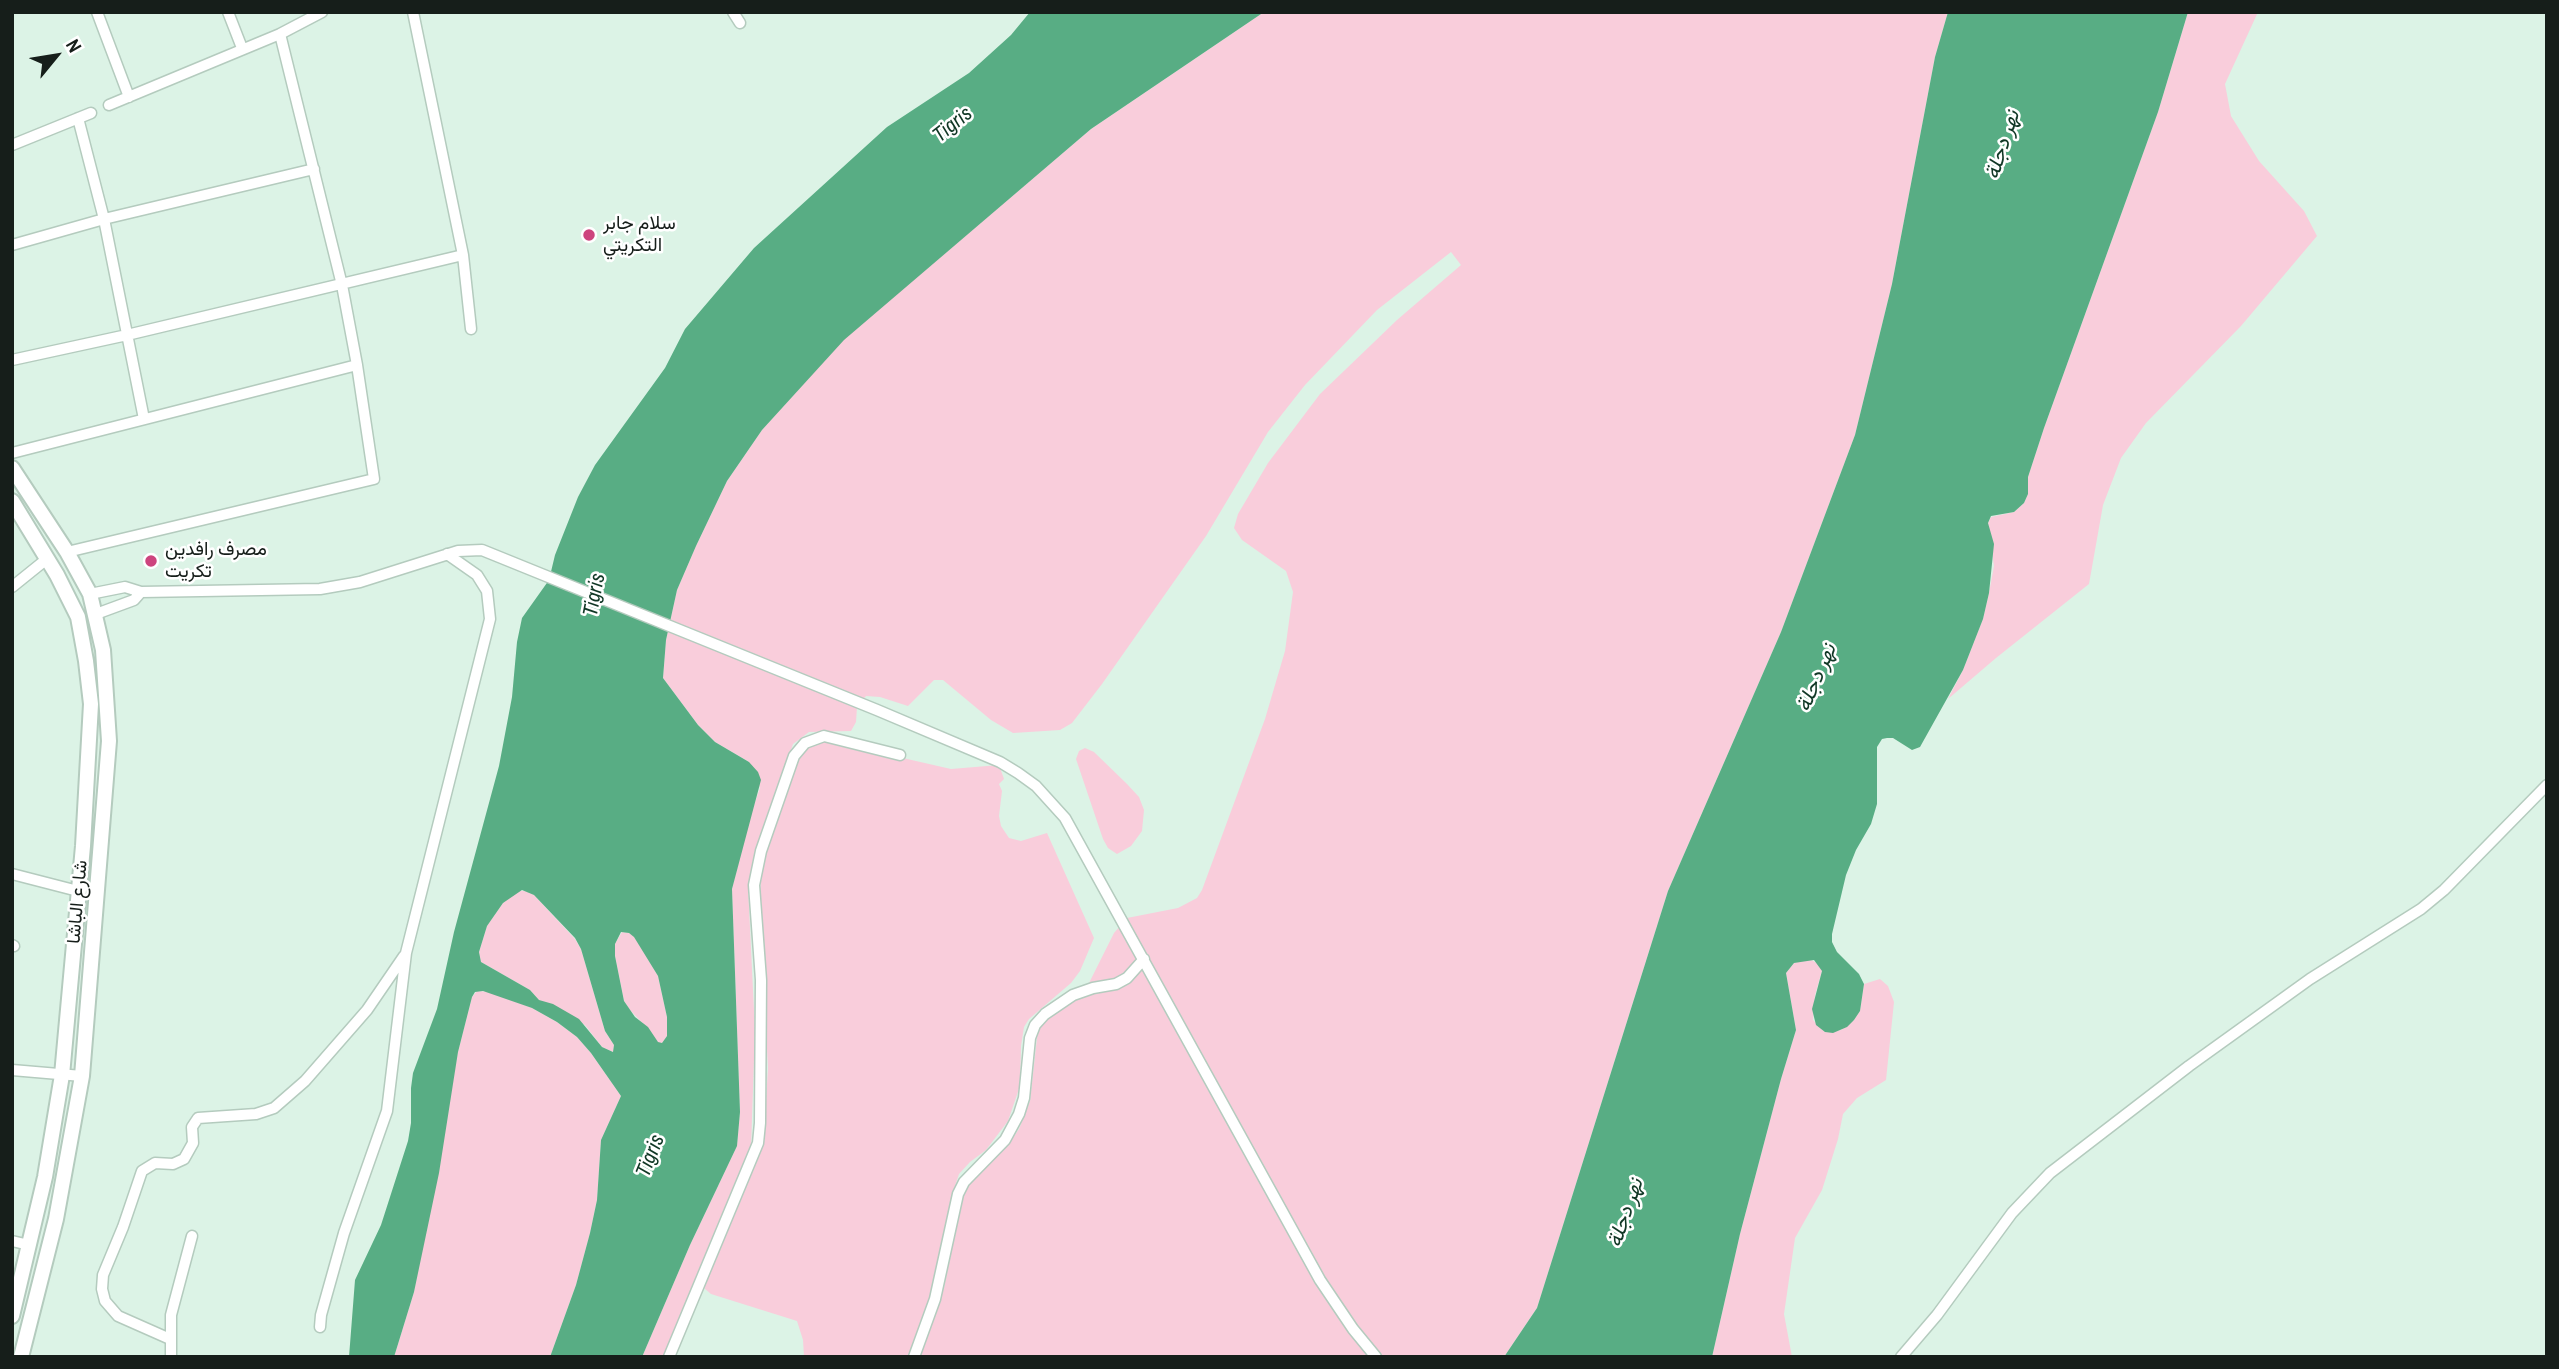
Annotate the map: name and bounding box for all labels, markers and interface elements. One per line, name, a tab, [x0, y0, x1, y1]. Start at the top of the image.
north arrow	[21, 21, 91, 91]
text: N	[60, 34, 88, 57]
water label: Tigris	[928, 102, 978, 148]
water label: نهر دجلة	[1980, 107, 2026, 183]
place label: سلام جابر التكريتي	[603, 213, 676, 257]
marker: سلام جابر التكريتي	[581, 227, 597, 243]
place label: مصرف رافدين تكريت	[165, 539, 267, 583]
marker: مصرف رافدين تكريت	[143, 553, 159, 569]
water label: Tigris	[579, 571, 611, 619]
water label: نهر دجلة	[1792, 640, 1842, 716]
street label: شارع الباشا	[63, 859, 93, 945]
water label: Tigris	[631, 1131, 671, 1181]
water label: نهر دجلة	[1603, 1175, 1649, 1251]

